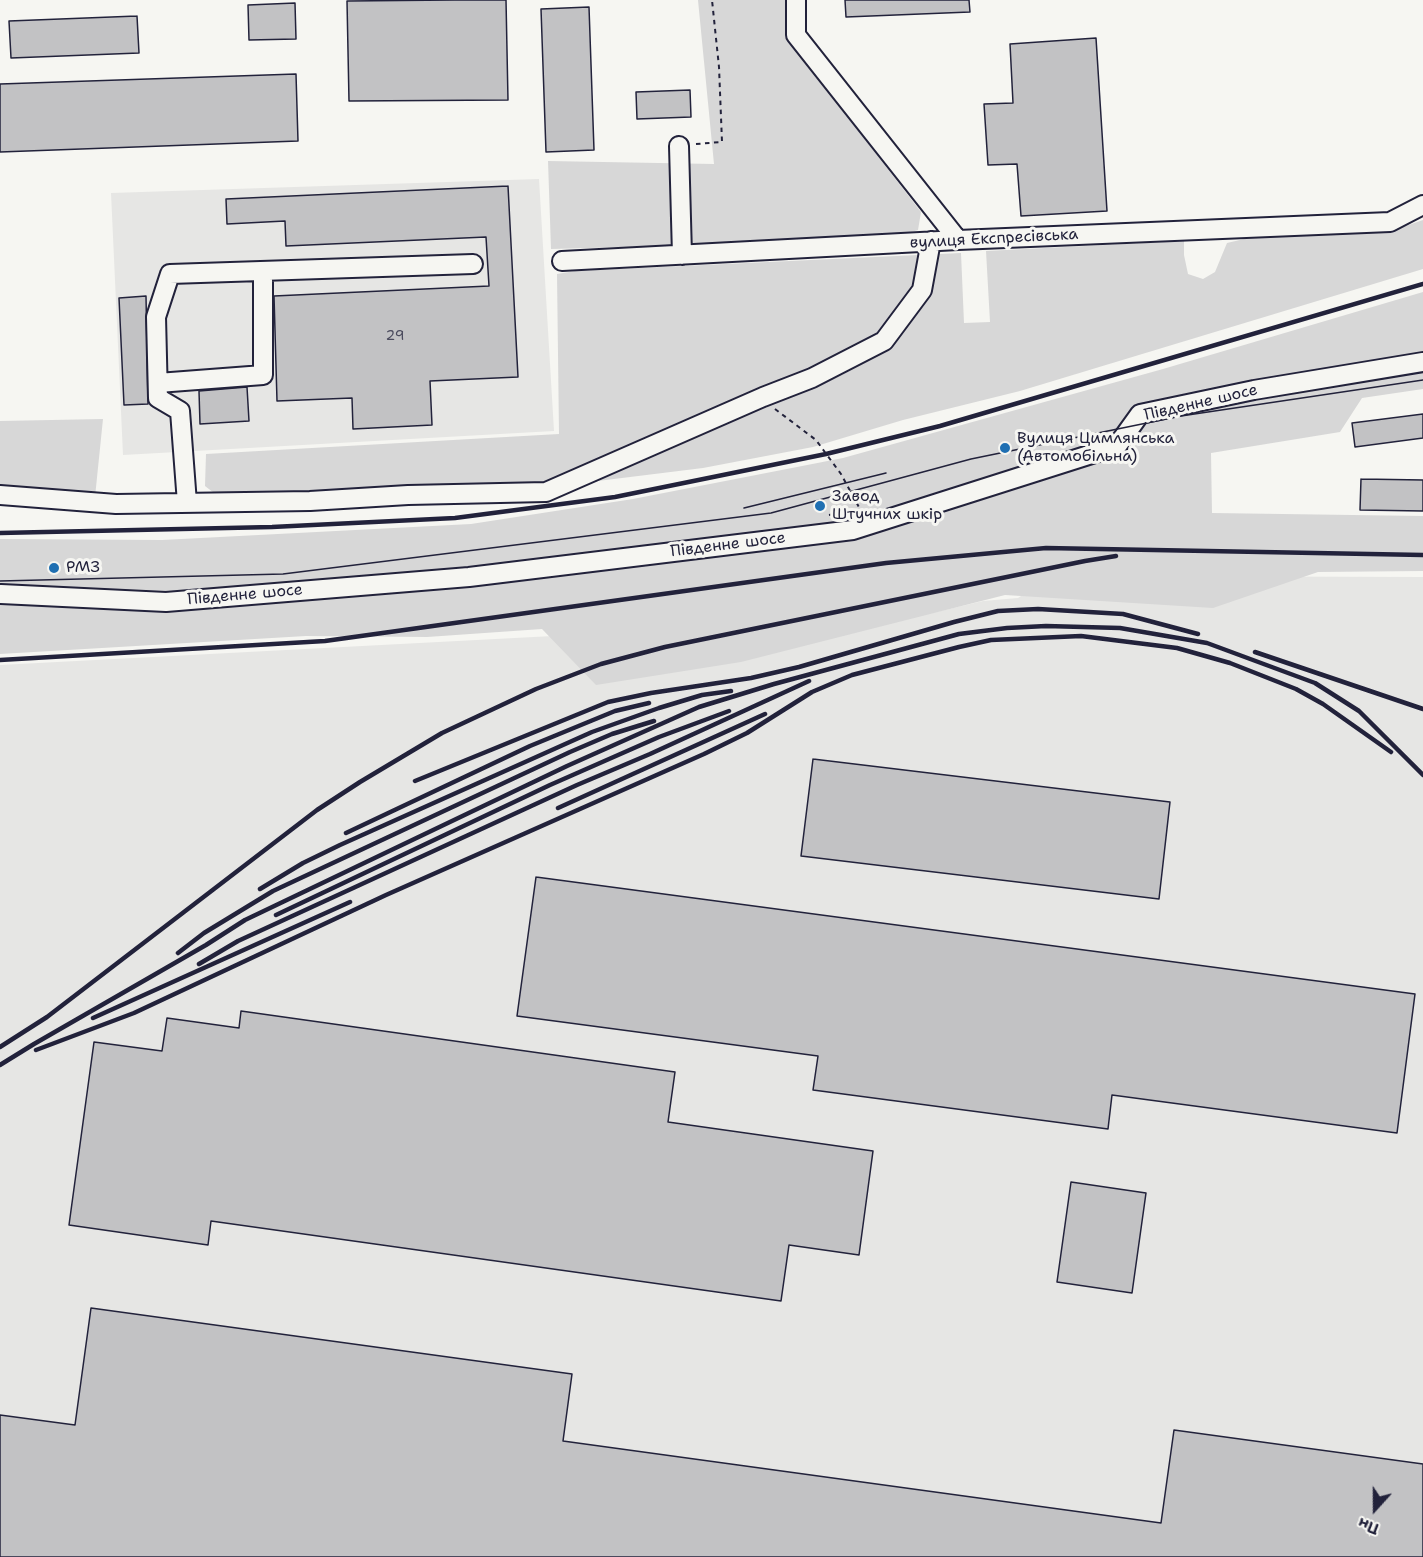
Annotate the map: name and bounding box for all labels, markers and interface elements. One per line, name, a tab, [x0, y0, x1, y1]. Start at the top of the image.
street label: вулиця Експресівська	[909, 225, 1079, 253]
house number: 29	[386, 328, 404, 344]
street label: Південне шосе	[1142, 381, 1260, 425]
place label: Вулиця Цимлянська (Автомобільна)	[1017, 429, 1174, 467]
marker: Вулиця Цимлянська (Автомобільна)	[998, 441, 1012, 455]
place label: Завод Штучних шкір	[832, 487, 942, 525]
marker: Завод Штучних шкір	[813, 499, 827, 513]
street label: Південне шосе	[669, 528, 787, 562]
place label: РМЗ	[66, 558, 100, 578]
marker: РМЗ	[47, 561, 61, 575]
street label: Південне шосе	[186, 580, 304, 610]
north arrow	[1345, 1479, 1405, 1539]
text: Пн	[1355, 1513, 1382, 1540]

